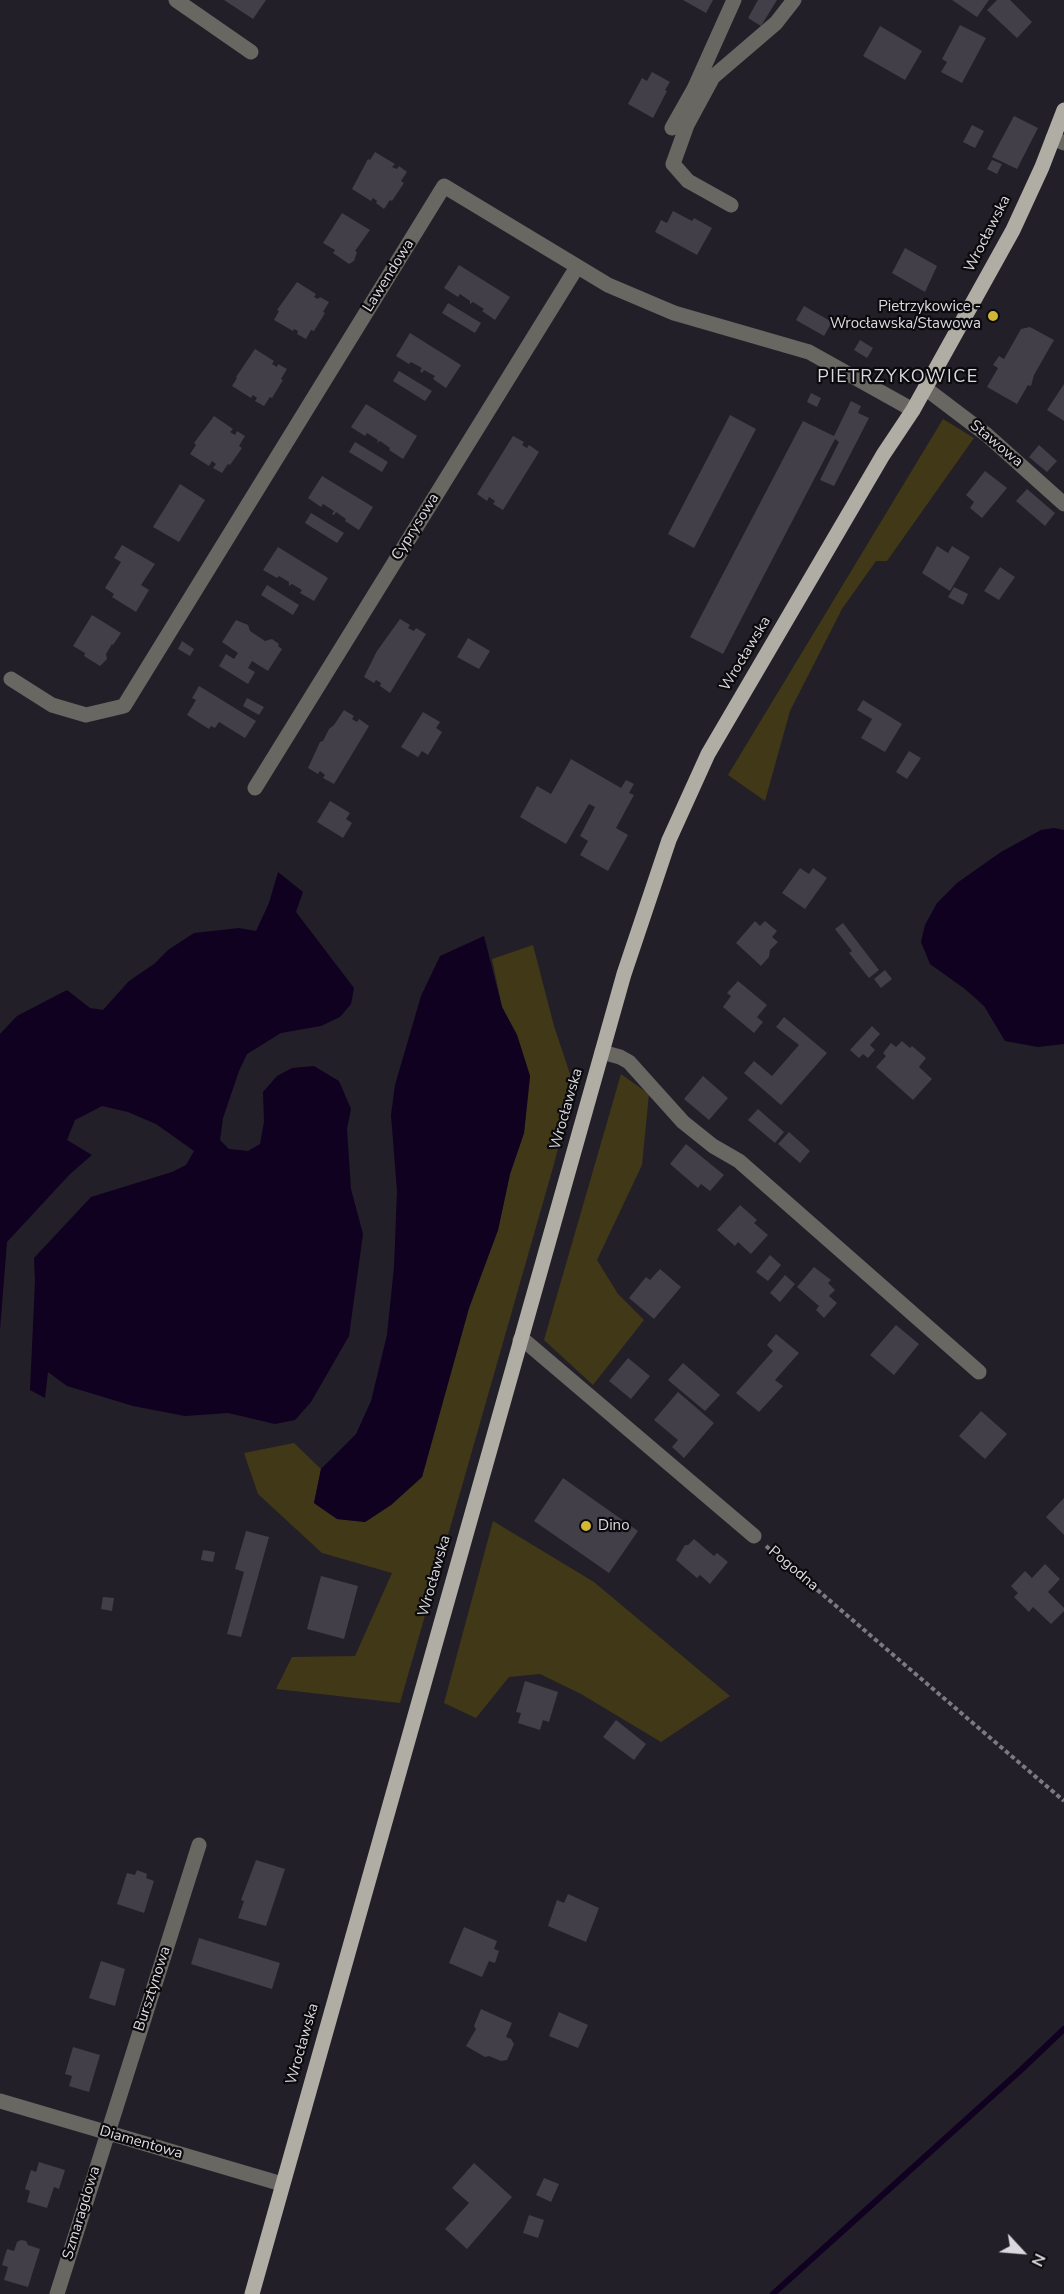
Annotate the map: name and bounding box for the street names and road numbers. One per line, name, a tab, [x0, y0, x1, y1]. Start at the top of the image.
street label: Wrocławska	[961, 193, 1015, 275]
street label: Lawendowa	[360, 236, 418, 316]
street label: Stawowa	[966, 417, 1026, 471]
street label: Cyprysowa	[388, 490, 444, 564]
street label: Wrocławska	[717, 614, 775, 694]
street label: Wrocławska	[547, 1066, 587, 1152]
street label: Wrocławska	[415, 1533, 455, 1619]
street label: Pogodna	[764, 1543, 822, 1595]
street label: Bursztynowa	[131, 1944, 175, 2034]
street label: Wrocławska	[283, 2001, 323, 2087]
street label: Diamentowa	[97, 2123, 185, 2163]
street label: Szmaragdowa	[59, 2164, 105, 2262]

